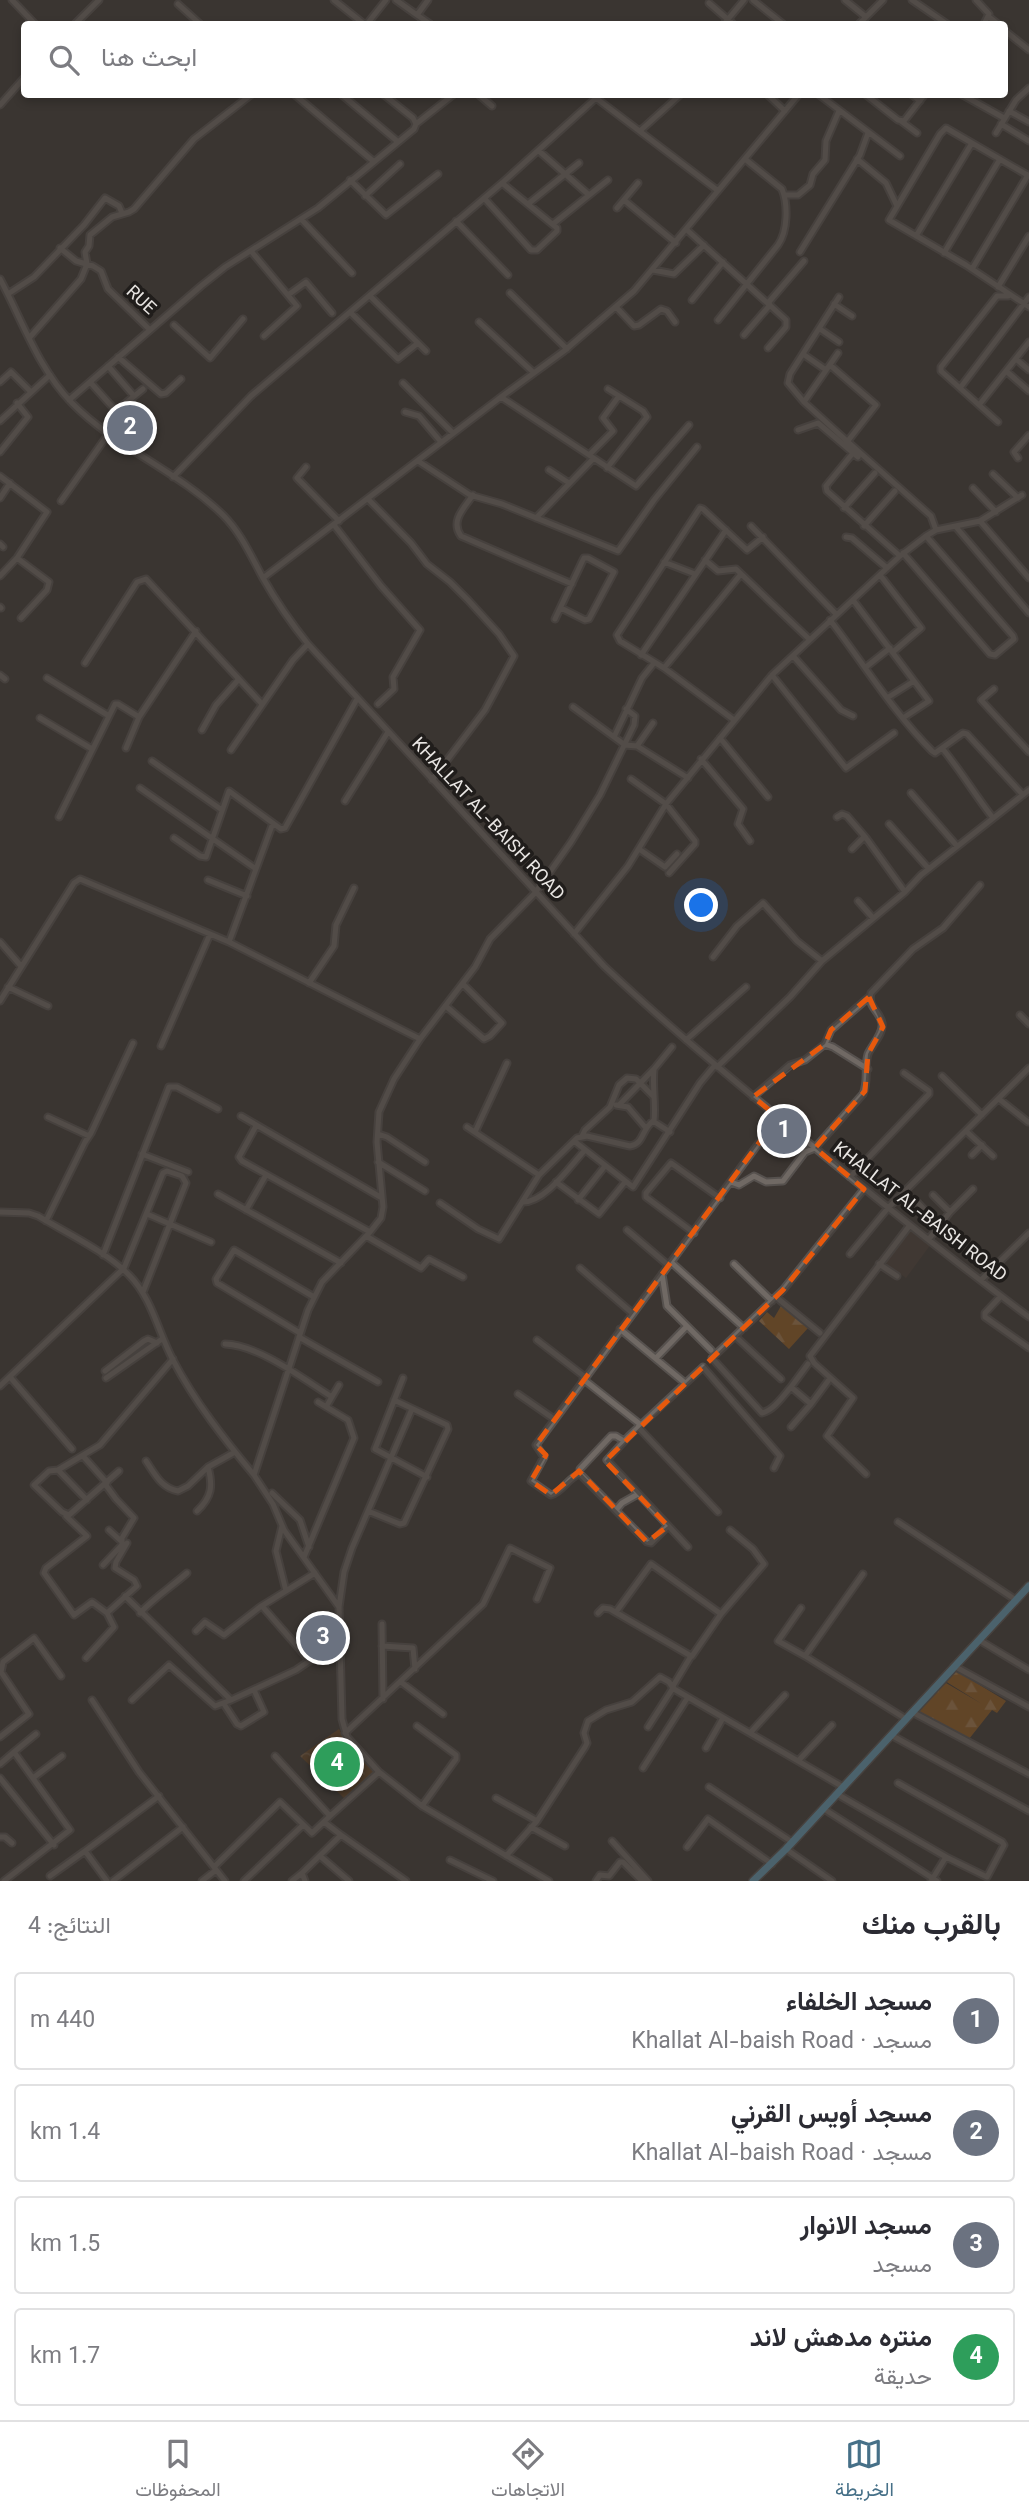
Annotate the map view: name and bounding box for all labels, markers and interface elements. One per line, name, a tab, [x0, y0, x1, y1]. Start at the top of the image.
search box	[21, 21, 1008, 98]
text: ابحث هنا	[101, 39, 197, 80]
icon: search	[45, 41, 83, 79]
street label: RUE	[118, 280, 162, 322]
pin: 2	[107, 402, 153, 454]
street label: KHALLAT AL-BAISH ROAD	[404, 732, 570, 908]
your location	[684, 888, 718, 922]
pin: 1	[761, 1105, 807, 1157]
street label: KHALLAT AL-BAISH ROAD	[826, 1136, 1012, 1290]
pin: 3	[300, 1612, 346, 1664]
pin: 4	[314, 1738, 360, 1790]
text: بالقرب منك	[862, 1903, 1001, 1950]
text: النتائج: 4	[28, 1909, 111, 1945]
text: مسجد الخلفاء	[786, 1983, 932, 2024]
text: 440 m	[30, 2003, 95, 2039]
text: 1	[969, 2003, 983, 2039]
text: مسجد · Khallat Al-baish Road	[631, 2024, 932, 2060]
text: مسجد أويس القرني	[731, 2095, 932, 2136]
text: 1.4 km	[30, 2115, 100, 2151]
text: 2	[969, 2115, 983, 2151]
text: مسجد · Khallat Al-baish Road	[631, 2136, 932, 2172]
text: مسجد الانوار	[800, 2207, 932, 2248]
text: 1.5 km	[30, 2227, 100, 2263]
text: 3	[969, 2227, 983, 2263]
text: مسجد	[872, 2248, 932, 2284]
text: منتره مدهش لاند	[750, 2319, 932, 2360]
text: 1.7 km	[30, 2339, 100, 2375]
text: 4	[969, 2339, 983, 2375]
text: حديقة	[874, 2360, 932, 2396]
tab: المحفوظات	[135, 2435, 221, 2506]
tab: الاتجاهات	[491, 2435, 565, 2506]
tab: الخريطة	[835, 2435, 894, 2506]

